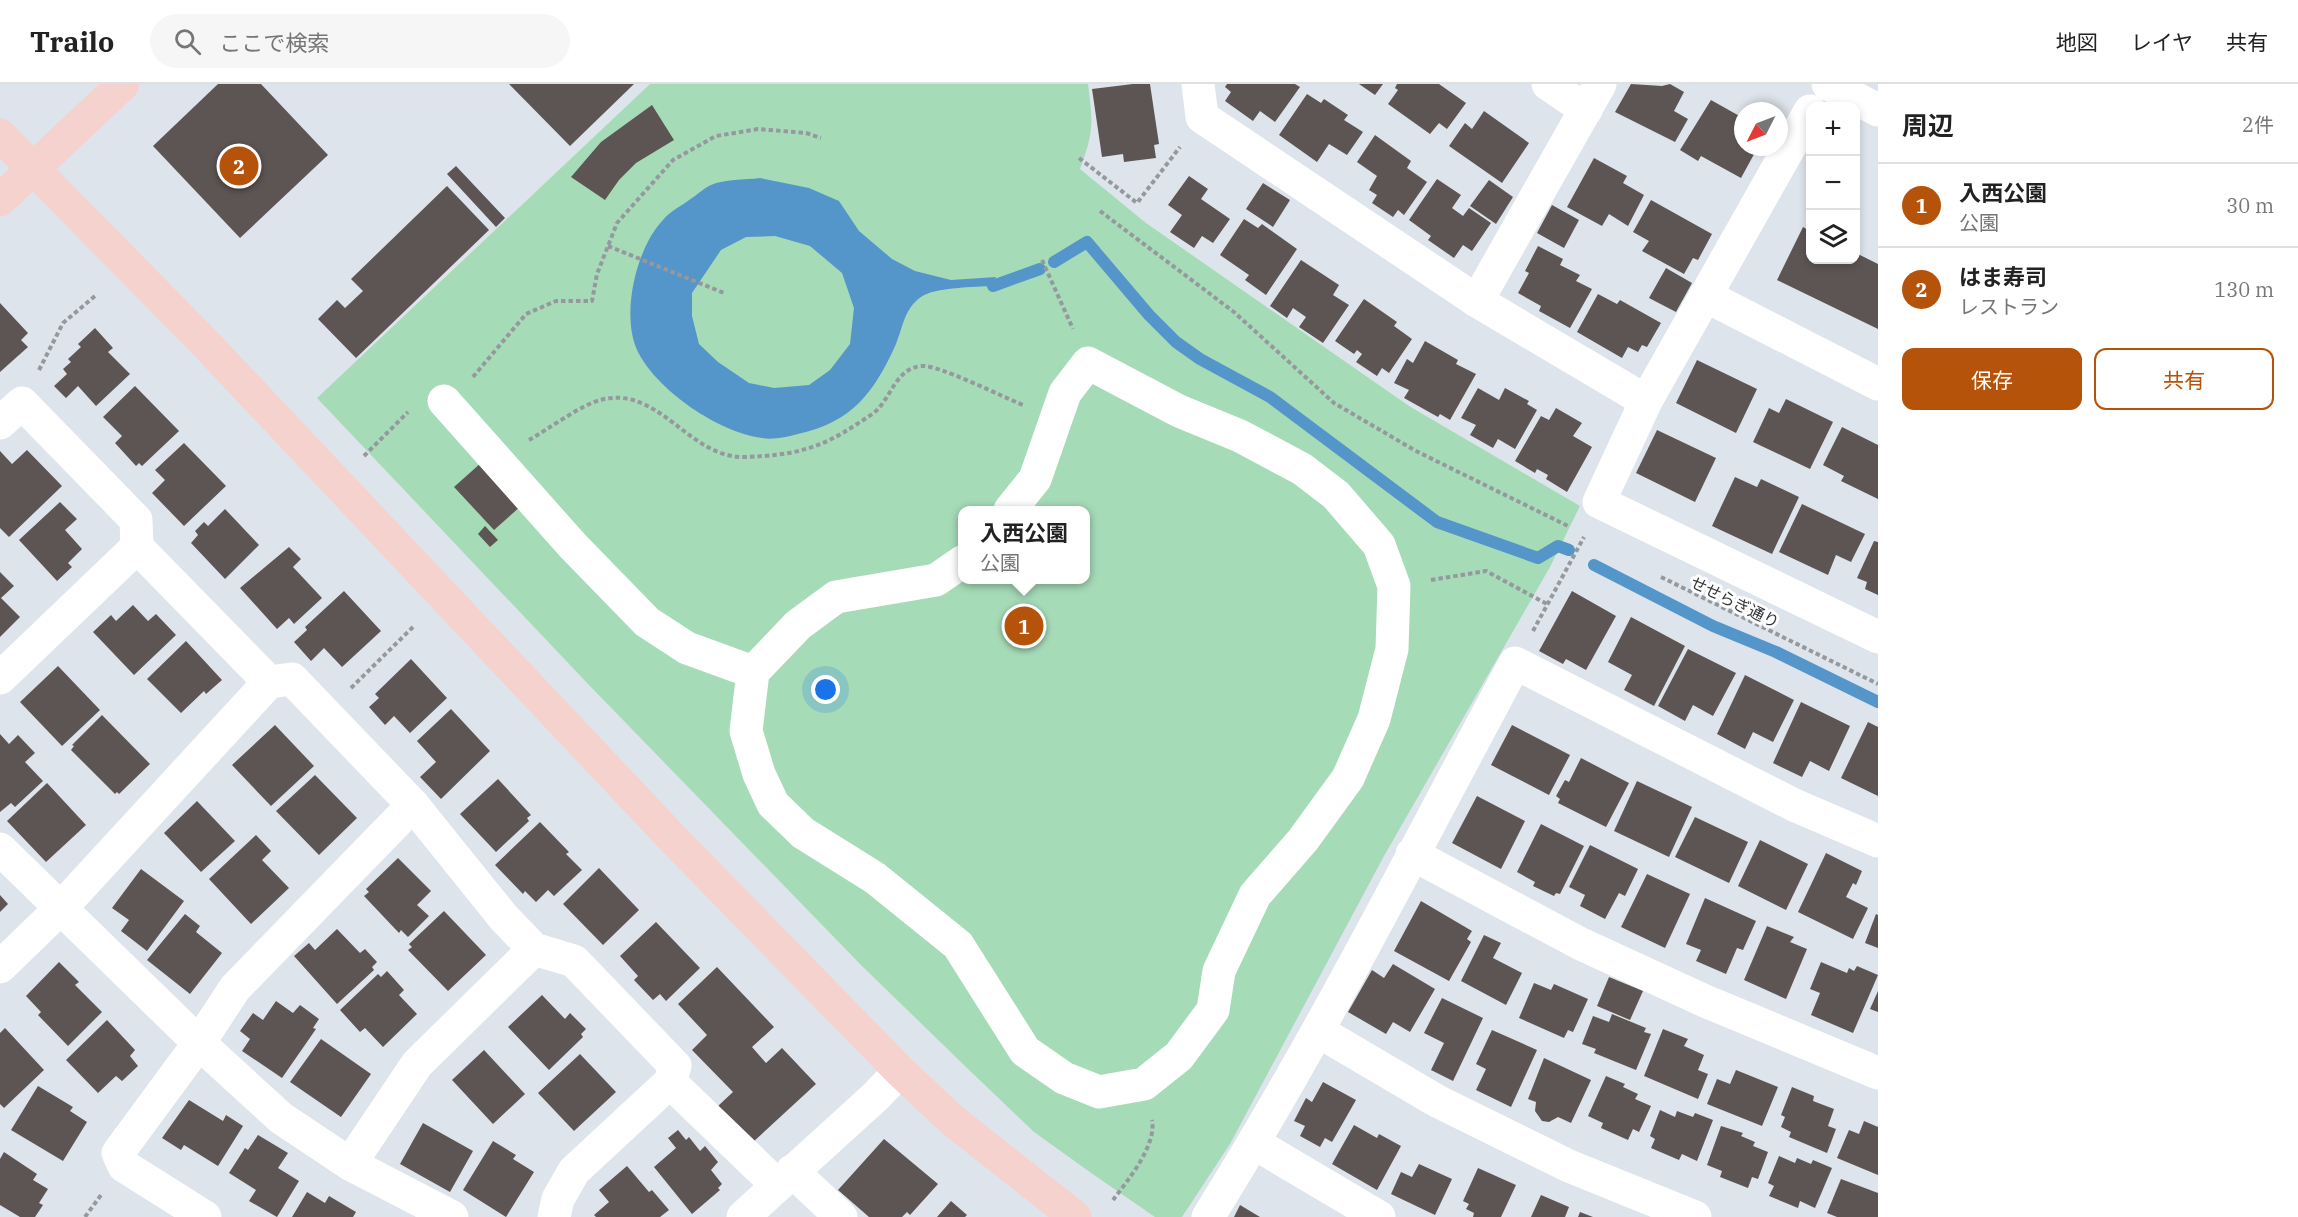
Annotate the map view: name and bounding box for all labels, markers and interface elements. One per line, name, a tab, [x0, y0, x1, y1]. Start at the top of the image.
search box	[150, 14, 570, 68]
text: Trailo	[30, 23, 114, 60]
icon: search	[171, 25, 204, 58]
text: ここで検索	[219, 28, 329, 57]
text: 地図	[2056, 28, 2098, 56]
text: レイヤ	[2131, 28, 2193, 56]
text: 共有	[2226, 28, 2268, 56]
north arrow	[1734, 102, 1788, 156]
map controls	[1806, 102, 1860, 264]
button: +	[1806, 102, 1860, 156]
text: 周辺	[1902, 108, 1954, 142]
text: 2件	[2242, 111, 2274, 138]
pin: 2	[220, 144, 258, 188]
button: −	[1806, 156, 1860, 210]
text: 入西公園	[1959, 178, 2047, 207]
text: 1	[1916, 192, 1928, 219]
text: 30 m	[2226, 192, 2274, 219]
text: 公園	[1959, 209, 1999, 236]
button: layers	[1806, 210, 1860, 264]
text: はま寿司	[1959, 262, 2047, 291]
text: 2	[1916, 276, 1928, 303]
text: 130 m	[2214, 276, 2274, 303]
text: レストラン	[1959, 293, 2059, 320]
button: 保存	[1902, 348, 2082, 410]
button: 共有	[2094, 348, 2274, 410]
popup	[958, 506, 1090, 584]
text: 入西公園	[980, 518, 1068, 547]
text: 公園	[980, 549, 1020, 576]
street label: せせらぎ通り	[1687, 572, 1783, 632]
pin: 1	[1004, 604, 1044, 648]
your location	[811, 675, 840, 704]

